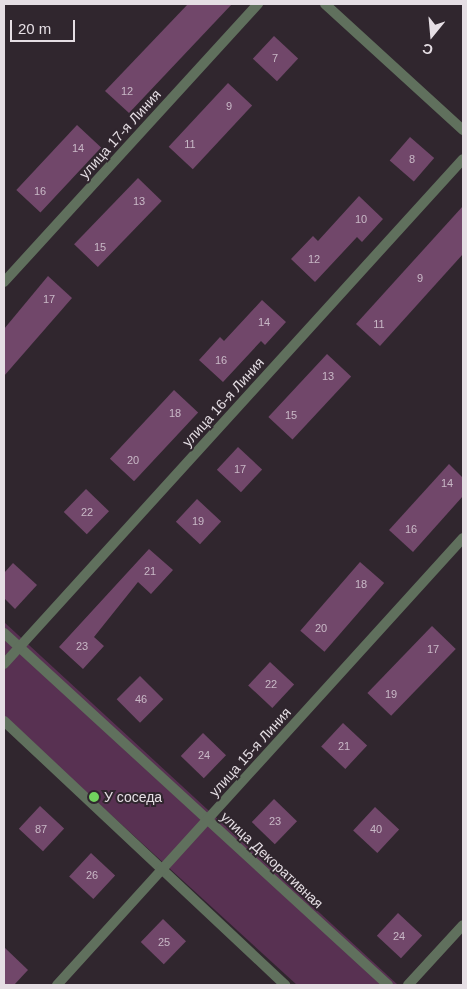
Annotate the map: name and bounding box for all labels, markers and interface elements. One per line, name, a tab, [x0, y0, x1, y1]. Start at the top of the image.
scale bar	[12, 10, 78, 42]
north arrow	[407, 10, 457, 60]
text: 20 m	[18, 20, 51, 37]
text: С	[420, 40, 435, 58]
house number: 7	[272, 51, 278, 65]
house number: 12	[121, 84, 133, 98]
street label: улица 17-я Линия	[76, 86, 164, 182]
house number: 9	[226, 99, 232, 113]
house number: 11	[184, 137, 196, 151]
house number: 14	[72, 141, 84, 155]
house number: 8	[409, 152, 415, 166]
house number: 16	[34, 184, 46, 198]
house number: 13	[133, 194, 145, 208]
house number: 10	[355, 212, 367, 226]
house number: 15	[94, 240, 106, 254]
house number: 12	[308, 252, 320, 266]
house number: 9	[417, 271, 423, 285]
house number: 17	[43, 292, 55, 306]
house number: 14	[258, 315, 270, 329]
house number: 11	[373, 317, 385, 331]
house number: 16	[215, 353, 227, 367]
street label: улица 16-я Линия	[179, 354, 267, 450]
house number: 13	[322, 369, 334, 383]
house number: 18	[169, 406, 181, 420]
house number: 15	[285, 408, 297, 422]
house number: 20	[127, 453, 139, 467]
house number: 17	[234, 462, 246, 476]
house number: 14	[441, 476, 453, 490]
house number: 22	[81, 505, 93, 519]
house number: 19	[192, 514, 204, 528]
house number: 16	[405, 522, 417, 536]
house number: 21	[144, 564, 156, 578]
house number: 18	[355, 577, 367, 591]
house number: 20	[315, 621, 327, 635]
house number: 23	[76, 639, 88, 653]
house number: 17	[427, 642, 439, 656]
house number: 22	[265, 677, 277, 691]
house number: 19	[385, 687, 397, 701]
house number: 46	[135, 692, 147, 706]
street label: улица 15-я Линия	[206, 704, 294, 800]
house number: 21	[338, 739, 350, 753]
house number: 24	[198, 748, 210, 762]
place label: У соседа	[104, 789, 162, 805]
marker: У соседа	[88, 791, 100, 803]
street label: улица Декоративная	[217, 808, 327, 912]
house number: 23	[269, 814, 281, 828]
house number: 87	[35, 822, 47, 836]
house number: 40	[370, 822, 382, 836]
house number: 26	[86, 868, 98, 882]
house number: 24	[393, 929, 405, 943]
house number: 25	[158, 935, 170, 949]

